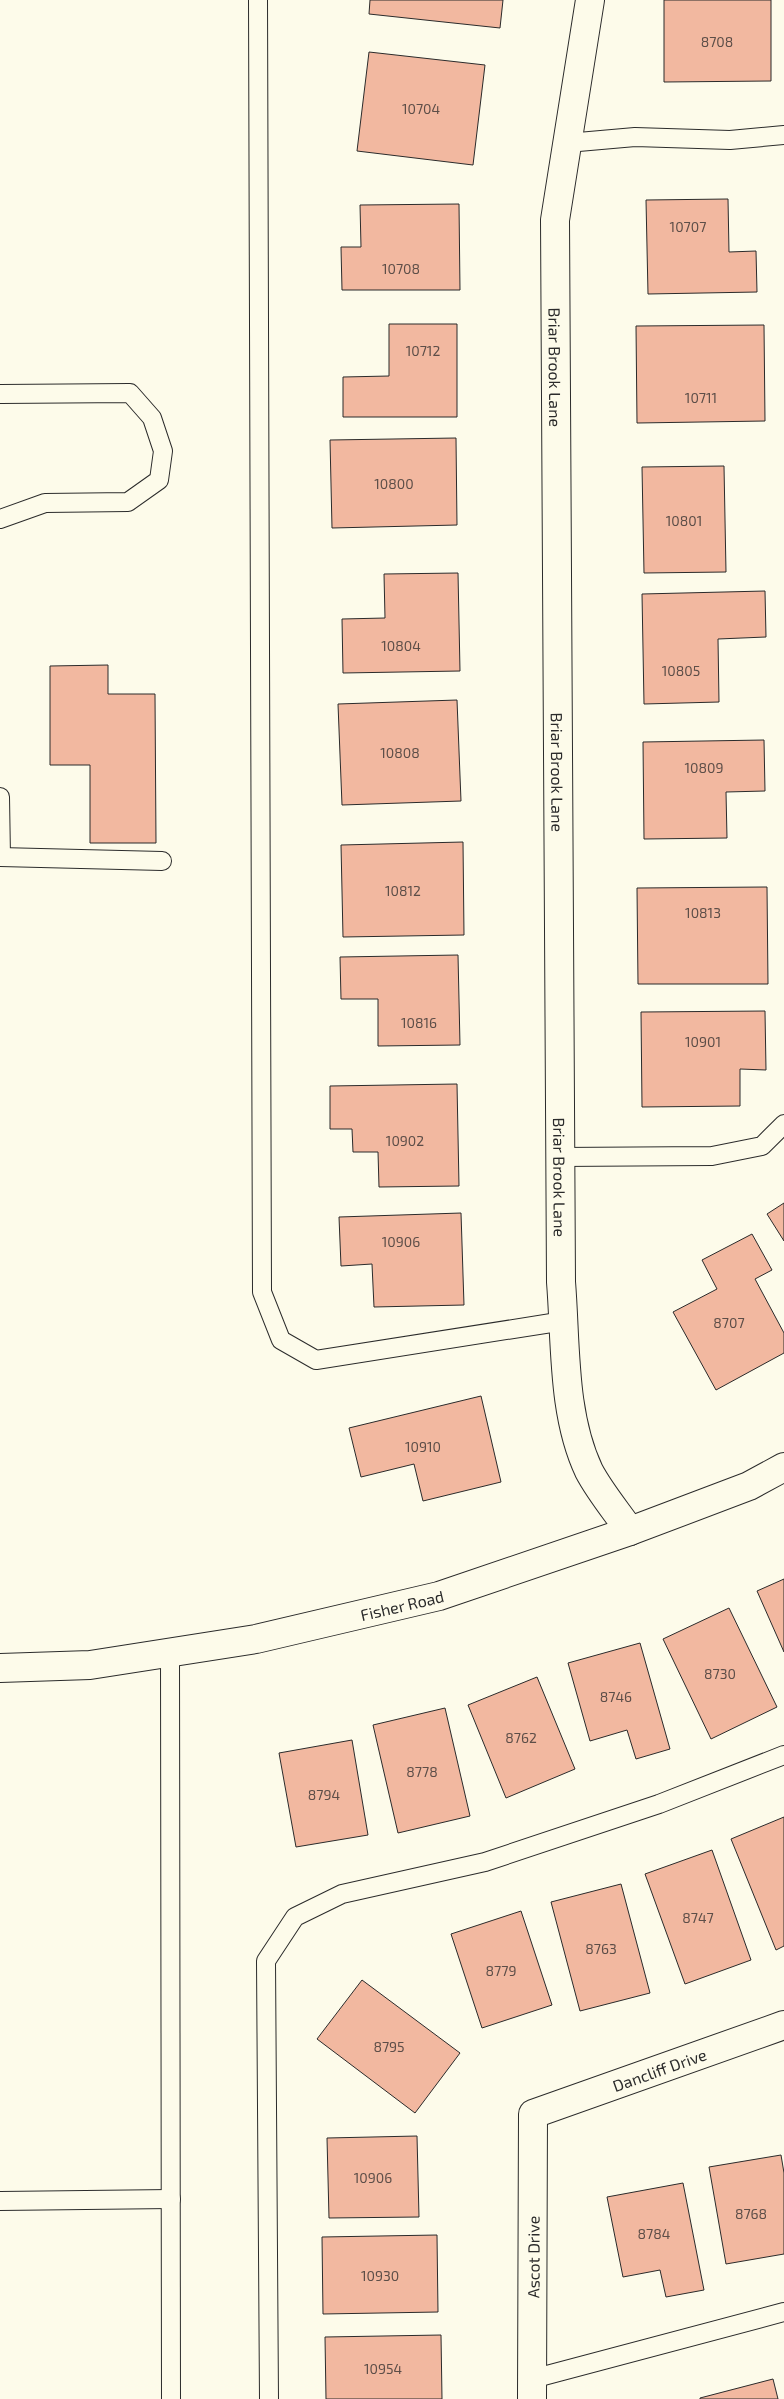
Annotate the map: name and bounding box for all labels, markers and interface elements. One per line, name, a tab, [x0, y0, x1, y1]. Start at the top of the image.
house number: 8708	[701, 33, 733, 50]
house number: 10704	[402, 100, 440, 117]
house number: 10707	[670, 218, 706, 235]
house number: 10708	[382, 260, 420, 277]
street label: Briar Brook Lane	[546, 307, 566, 427]
house number: 10712	[406, 342, 440, 359]
house number: 10711	[685, 389, 717, 406]
house number: 10800	[374, 475, 414, 492]
house number: 10801	[666, 512, 702, 529]
house number: 10804	[381, 637, 421, 654]
house number: 10805	[662, 662, 700, 679]
street label: Briar Brook Lane	[548, 712, 568, 832]
house number: 10808	[380, 744, 420, 761]
house number: 10809	[685, 759, 723, 776]
house number: 10812	[385, 882, 421, 899]
house number: 10813	[685, 904, 721, 921]
house number: 10816	[401, 1014, 437, 1031]
house number: 10901	[685, 1033, 721, 1050]
street label: Briar Brook Lane	[551, 1117, 570, 1237]
house number: 10902	[386, 1132, 424, 1149]
house number: 10906	[382, 1233, 420, 1250]
house number: 8707	[713, 1314, 745, 1331]
house number: 10910	[405, 1438, 441, 1455]
street label: Fisher Road	[358, 1586, 446, 1624]
house number: 8730	[704, 1665, 736, 1682]
house number: 8746	[600, 1688, 632, 1705]
house number: 8762	[505, 1729, 537, 1746]
house number: 8778	[406, 1763, 438, 1780]
house number: 8794	[308, 1786, 340, 1803]
house number: 8747	[682, 1909, 714, 1926]
house number: 8763	[585, 1940, 617, 1957]
house number: 8779	[486, 1962, 516, 1979]
house number: 8795	[373, 2038, 405, 2055]
street label: Dancliff Drive	[610, 2044, 709, 2095]
house number: 10906	[354, 2169, 392, 2186]
house number: 8768	[735, 2205, 767, 2222]
street label: Ascot Drive	[523, 2216, 542, 2298]
house number: 8784	[638, 2225, 670, 2242]
house number: 10930	[361, 2267, 399, 2284]
house number: 10954	[364, 2360, 402, 2377]

